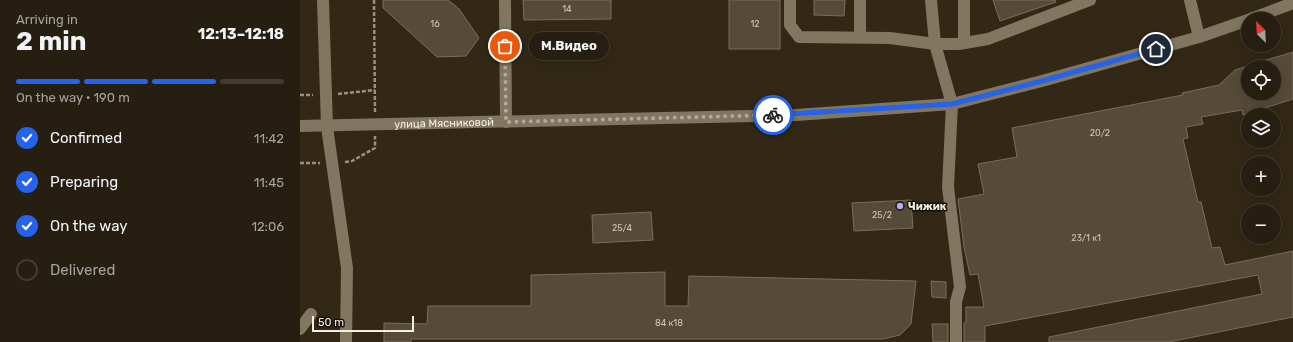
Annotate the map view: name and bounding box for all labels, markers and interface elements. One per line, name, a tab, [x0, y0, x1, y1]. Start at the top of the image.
house number: 14	[562, 4, 572, 14]
text: Arriving in	[16, 12, 78, 27]
north arrow	[1241, 12, 1281, 52]
map controls	[1241, 12, 1281, 244]
house number: 16	[430, 19, 440, 29]
house number: 12	[750, 19, 760, 29]
text: 12:13–12:18	[198, 25, 284, 43]
text: 2 min	[16, 26, 86, 57]
pin	[488, 29, 522, 63]
callout: М.Видео	[529, 32, 609, 60]
pin	[1139, 32, 1173, 66]
icon: bag	[494, 35, 516, 57]
text: М.Видео	[541, 38, 597, 53]
icon: home	[1145, 38, 1167, 60]
button: locate	[1241, 60, 1281, 100]
text: On the way · 190 m	[16, 90, 130, 105]
courier	[753, 95, 793, 135]
icon: bike	[762, 104, 784, 126]
button: layers	[1241, 108, 1281, 148]
street label: улица Мясниковой	[394, 115, 494, 130]
icon: check	[16, 127, 38, 149]
house number: 20/2	[1090, 128, 1110, 138]
text: Confirmed	[50, 129, 122, 147]
text: 11:42	[254, 131, 284, 146]
button: +	[1241, 156, 1281, 196]
icon: check	[16, 171, 38, 193]
text: Preparing	[50, 173, 118, 191]
text: 11:45	[254, 175, 284, 190]
place label: Чижик	[908, 200, 947, 213]
marker: Чижик	[895, 201, 905, 211]
button: −	[1241, 204, 1281, 244]
house number: 25/2	[872, 210, 892, 220]
icon: check	[16, 215, 38, 237]
text: On the way	[50, 217, 128, 235]
text: 12:06	[251, 219, 284, 234]
house number: 25/4	[612, 223, 632, 233]
house number: 23/1 к1	[1071, 233, 1101, 243]
text: Delivered	[50, 261, 115, 279]
scale bar	[312, 314, 414, 333]
text: 50 m	[318, 316, 344, 329]
house number: 84 к18	[655, 318, 683, 328]

